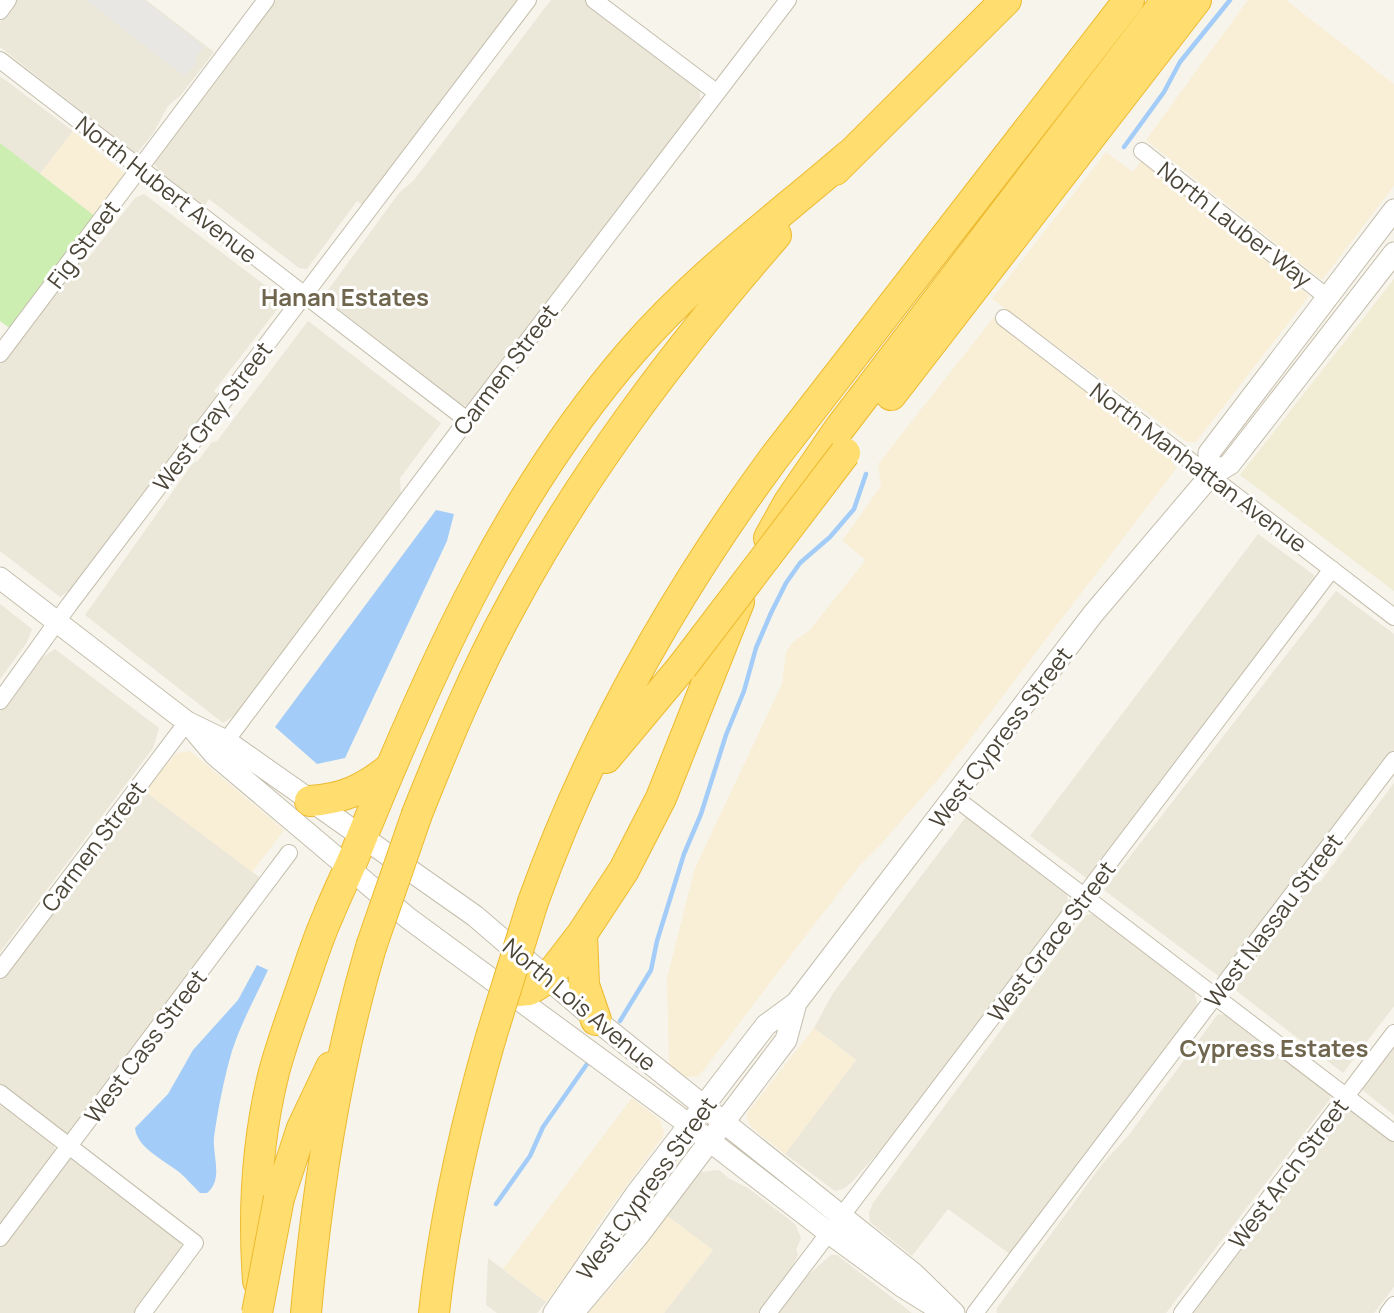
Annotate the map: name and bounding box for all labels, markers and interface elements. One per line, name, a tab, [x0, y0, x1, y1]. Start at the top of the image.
street label: North Hubert Avenue	[70, 108, 264, 270]
street label: North Lauber Way	[1151, 154, 1319, 294]
street label: Fig Street	[39, 193, 127, 295]
district label: Hanan Estates	[261, 280, 429, 313]
street label: Carmen Street	[445, 297, 565, 441]
street label: West Gray Street	[145, 335, 279, 497]
street label: North Manhattan Avenue	[1084, 375, 1314, 559]
street label: West Cypress Street	[921, 640, 1079, 834]
street label: Carmen Street	[33, 774, 153, 918]
street label: West Nassau Street	[1197, 826, 1349, 1014]
street label: West Grace Street	[980, 854, 1122, 1028]
street label: North Lois Avenue	[496, 930, 664, 1078]
street label: West Cass Street	[77, 962, 213, 1130]
district label: Cypress Estates	[1180, 1031, 1368, 1064]
street label: West Cypress Street	[569, 1090, 723, 1286]
street label: West Arch Street	[1221, 1091, 1355, 1255]

